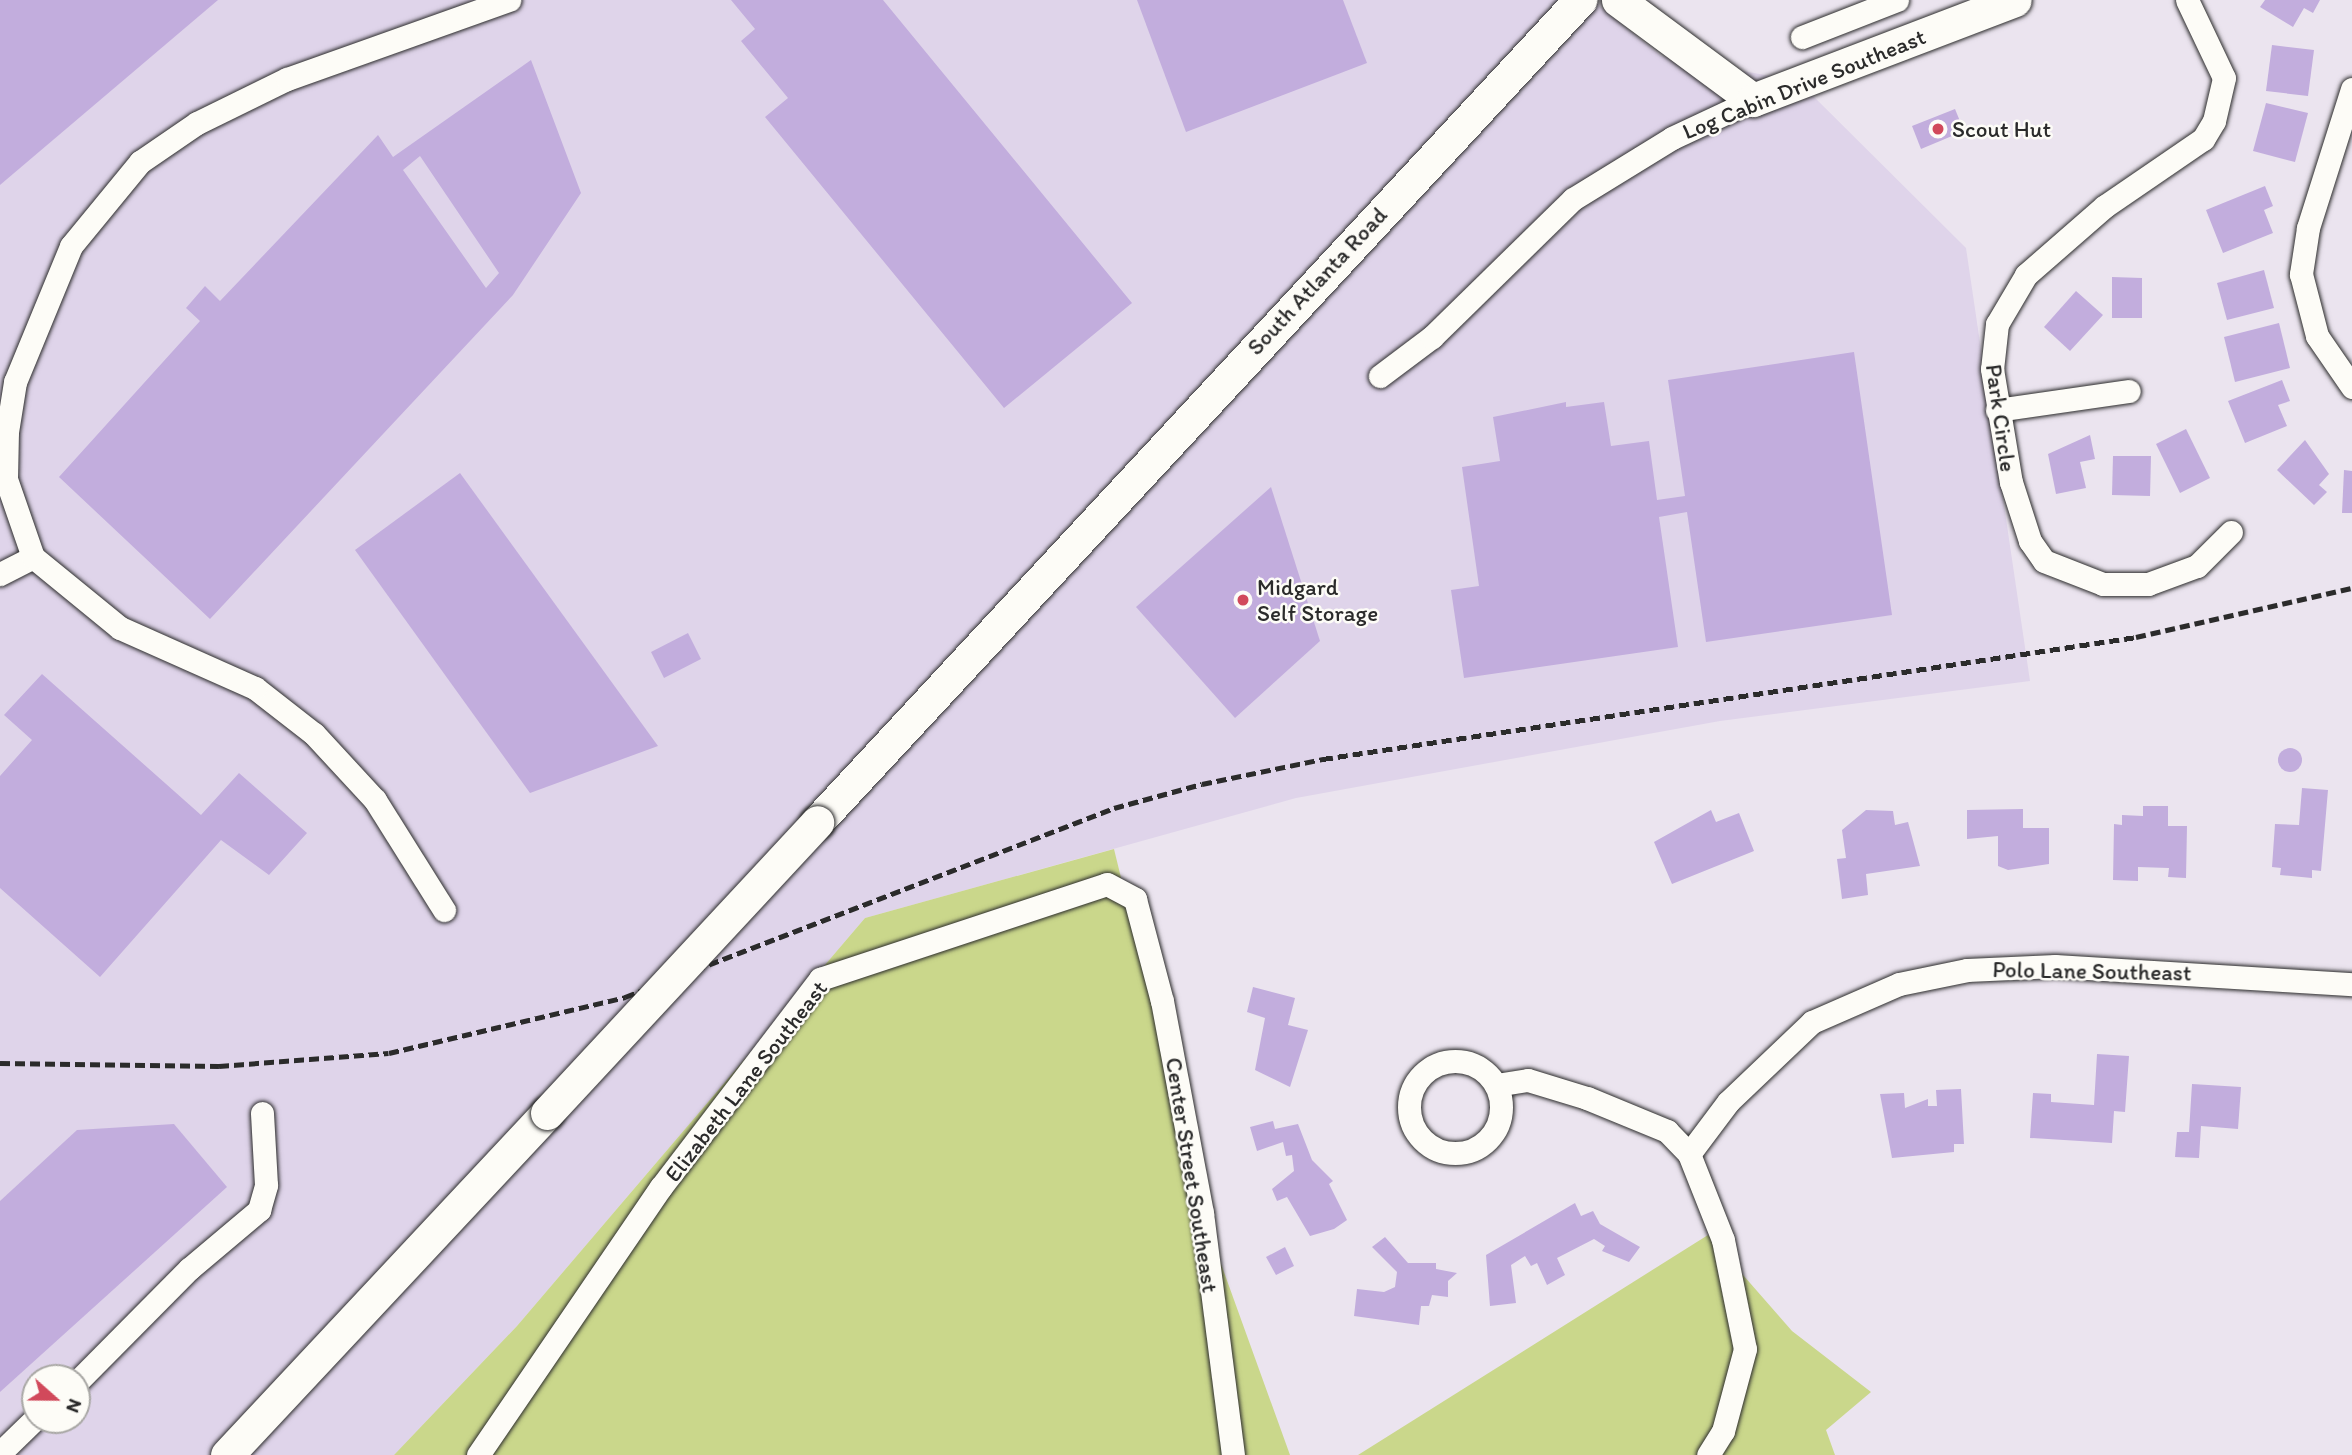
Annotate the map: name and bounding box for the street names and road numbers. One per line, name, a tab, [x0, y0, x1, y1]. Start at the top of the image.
street label: Log Cabin Drive Southeast	[1679, 23, 1929, 145]
street label: South Atlanta Road	[1241, 201, 1393, 361]
street label: Park Circle	[1980, 363, 2022, 473]
street label: Polo Lane Southeast	[1992, 955, 2192, 987]
street label: Elizabeth Lane Southeast	[659, 975, 833, 1187]
street label: Center Street Southeast	[1160, 1055, 1224, 1295]

